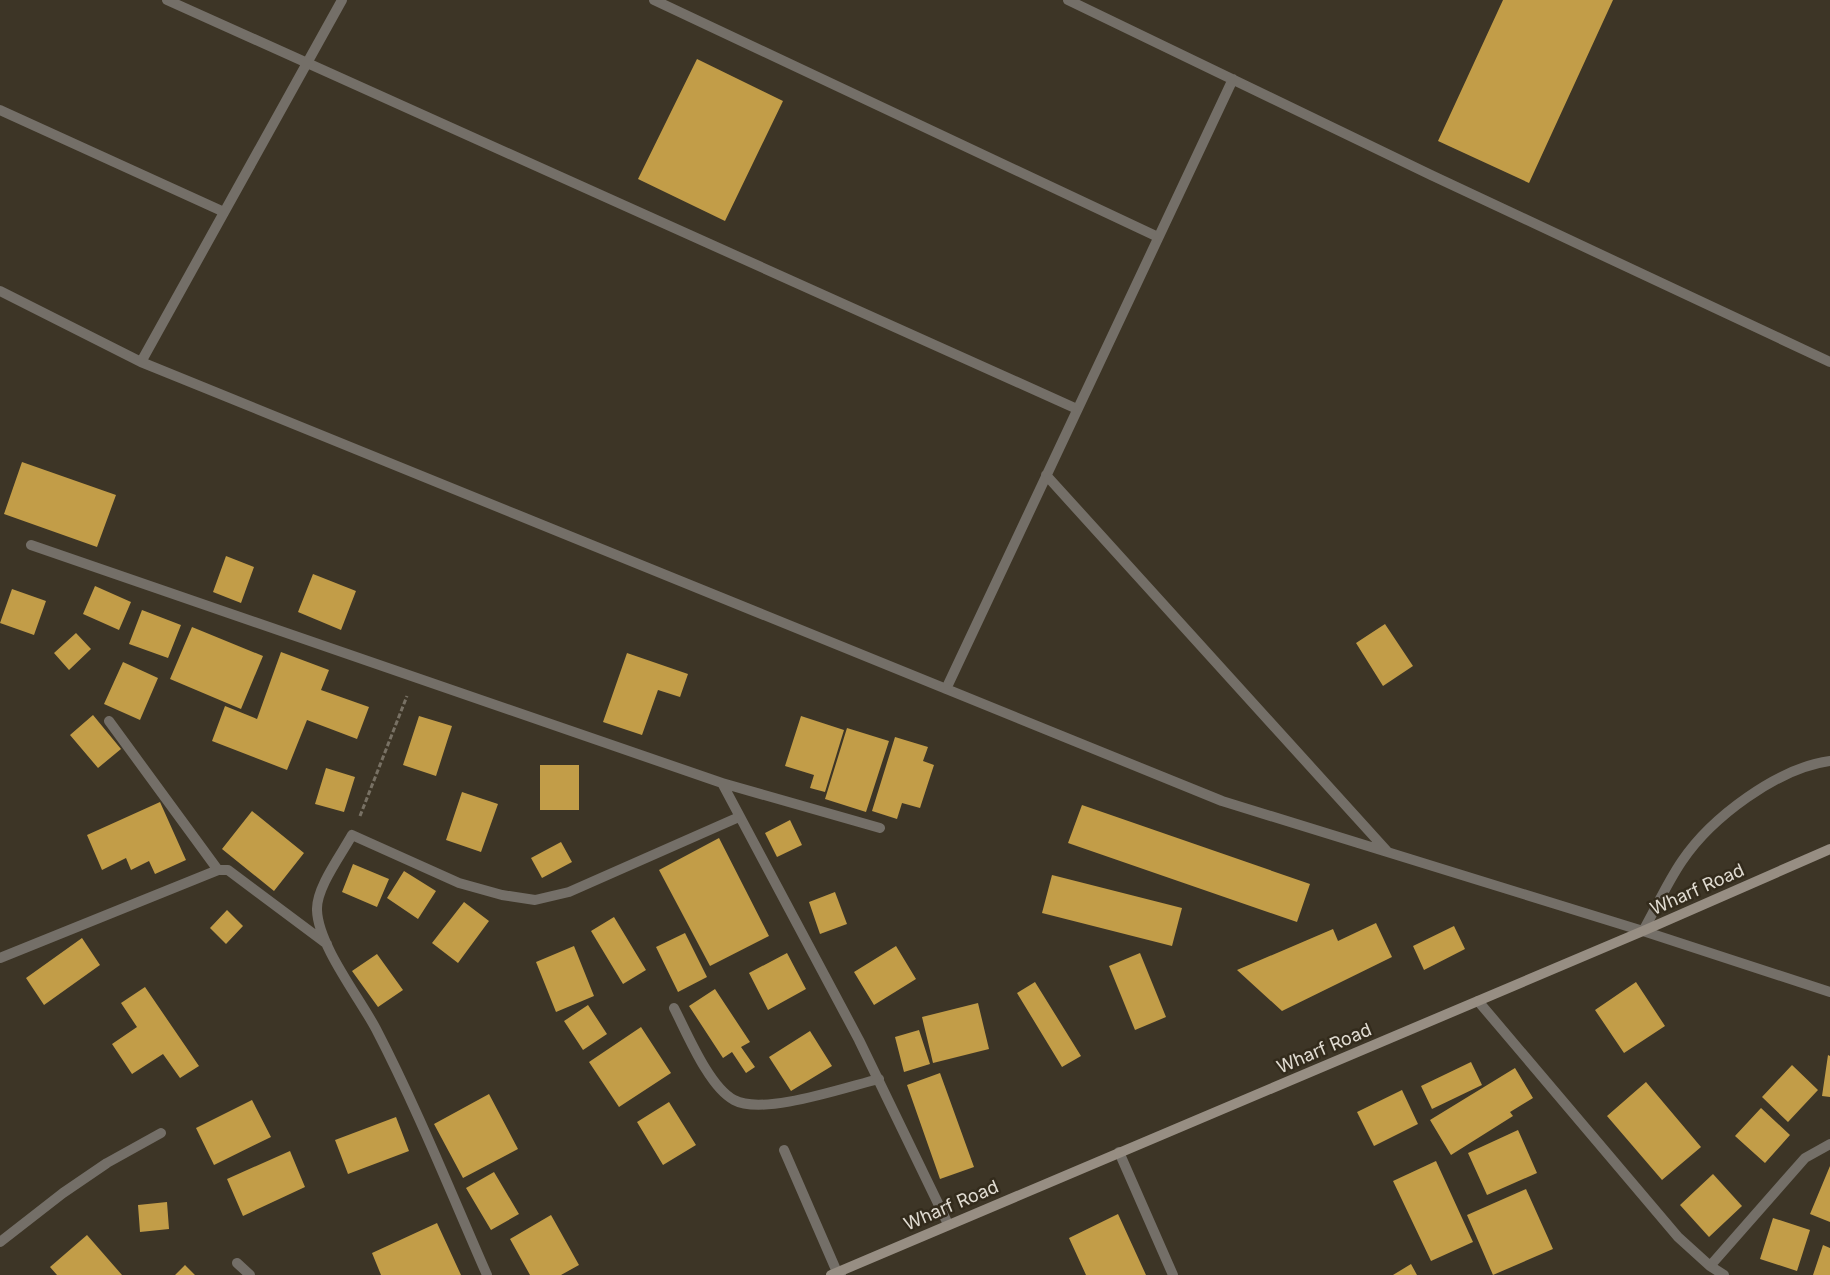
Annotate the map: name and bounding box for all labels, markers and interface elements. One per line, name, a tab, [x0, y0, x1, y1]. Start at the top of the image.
street label: Wharf Road	[1647, 859, 1747, 919]
street label: Wharf Road	[1274, 1019, 1374, 1077]
street label: Wharf Road	[901, 1176, 1001, 1234]

